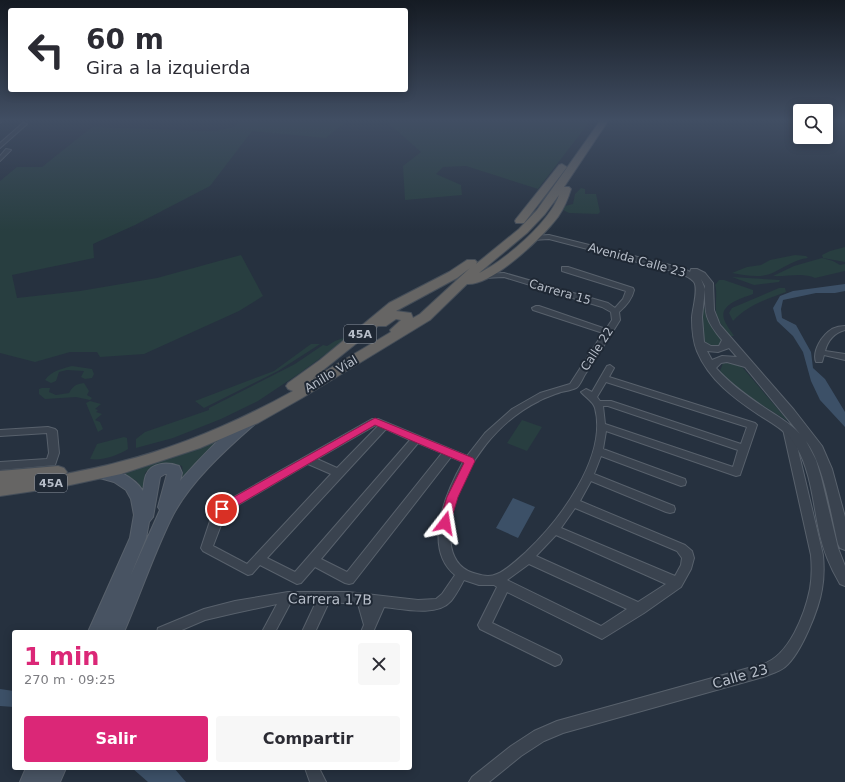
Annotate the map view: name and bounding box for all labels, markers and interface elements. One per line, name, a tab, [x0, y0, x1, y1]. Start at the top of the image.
text: 60 m	[86, 23, 164, 56]
icon: left	[20, 24, 72, 76]
text: Gira a la izquierda	[86, 57, 251, 78]
map controls	[793, 104, 833, 144]
button: search	[793, 104, 833, 144]
street label: Avenida Calle 23	[587, 240, 687, 280]
street label: Carrera 15	[527, 276, 593, 308]
road number: 45A	[344, 325, 376, 343]
street label: Calle 22	[578, 325, 616, 373]
street label: Anillo Víal	[302, 353, 360, 395]
road number: 45A	[35, 474, 67, 492]
pin	[205, 492, 239, 526]
icon: arrive	[211, 498, 233, 520]
position arrow	[424, 502, 466, 544]
street label: Carrera 17B	[288, 590, 372, 608]
text: 1 min	[24, 643, 99, 671]
button: close	[358, 643, 400, 685]
street label: Calle 23	[710, 660, 770, 692]
text: 270 m · 09:25	[24, 672, 115, 687]
button: Salir	[24, 716, 208, 762]
button: Compartir	[216, 716, 400, 762]

